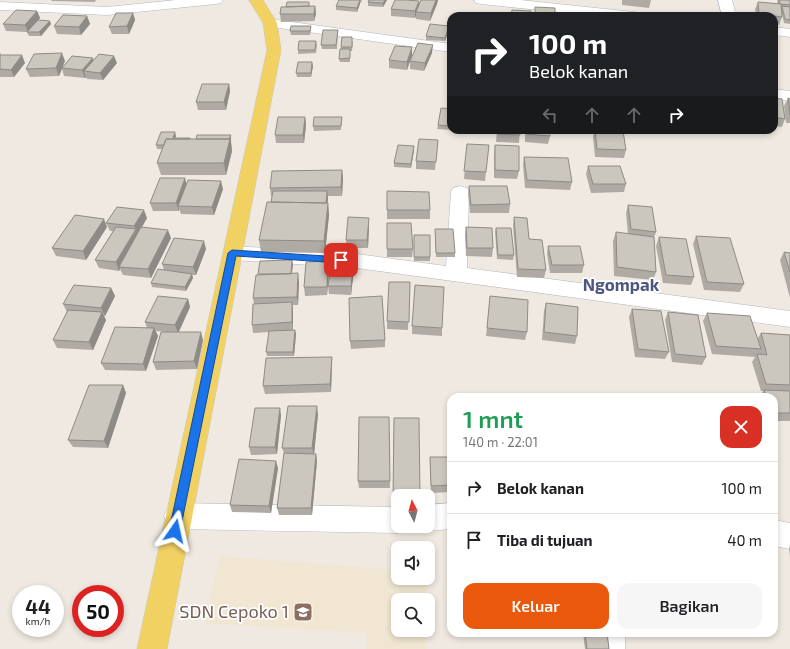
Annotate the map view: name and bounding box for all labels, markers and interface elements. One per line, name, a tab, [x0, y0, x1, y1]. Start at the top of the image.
text: 100 m	[529, 26, 607, 60]
icon: right	[463, 28, 515, 80]
text: Belok kanan	[529, 60, 628, 82]
icon: left	[539, 104, 561, 126]
icon: ahead	[581, 104, 603, 126]
icon: ahead	[623, 104, 645, 126]
icon: right	[665, 104, 687, 126]
pin	[324, 243, 358, 277]
icon: arrive	[330, 249, 352, 271]
district label: Ngompak	[583, 274, 660, 294]
text: 1 mnt	[463, 404, 523, 433]
button: close	[720, 406, 762, 448]
text: 140 m · 22:01	[463, 434, 538, 450]
icon: right	[463, 477, 485, 499]
text: Belok kanan	[497, 479, 584, 497]
text: 100 m	[721, 479, 762, 497]
north arrow	[391, 489, 435, 533]
map controls	[391, 489, 435, 637]
position arrow	[154, 510, 196, 552]
icon: arrive	[463, 529, 485, 551]
text: Tiba di tujuan	[497, 531, 593, 549]
text: 40 m	[727, 531, 762, 549]
button: sound	[391, 541, 435, 585]
button: Keluar	[463, 583, 609, 629]
button: Bagikan	[617, 583, 762, 629]
speed limit sign: 50	[72, 585, 124, 637]
button: search	[391, 593, 435, 637]
text: 44	[25, 594, 51, 618]
place label: SDN Cepoko 1	[179, 600, 289, 622]
school or university icon: SDN Cepoko 1	[292, 601, 314, 623]
text: km/h	[26, 615, 50, 627]

